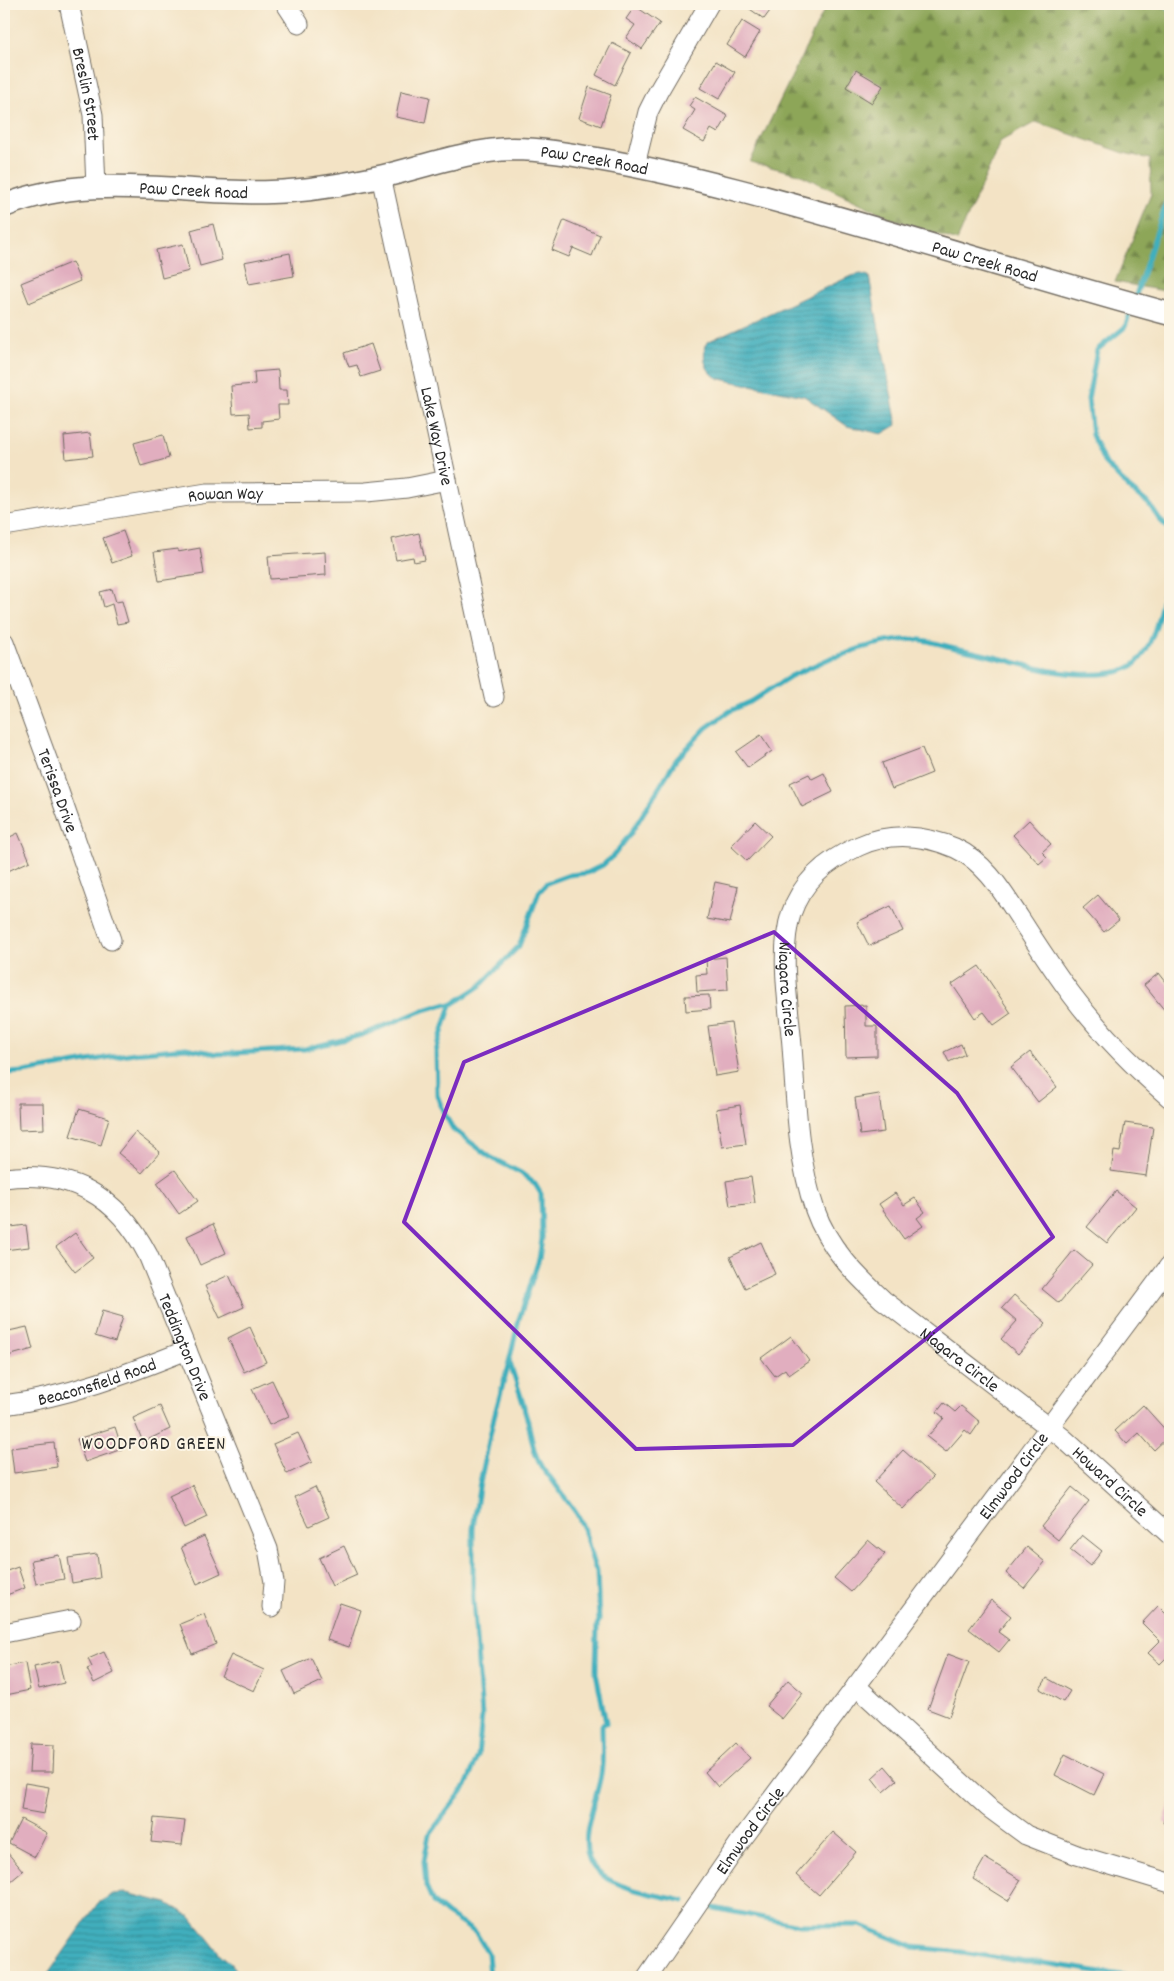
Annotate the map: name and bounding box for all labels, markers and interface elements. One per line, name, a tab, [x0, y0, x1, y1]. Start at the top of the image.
street label: Breslin Street	[64, 46, 104, 142]
street label: Paw Creek Road	[539, 140, 650, 183]
street label: Paw Creek Road	[139, 177, 248, 207]
street label: Paw Creek Road	[929, 236, 1040, 291]
street label: Lake Way Drive	[412, 385, 458, 488]
street label: Rowan Way	[186, 483, 264, 511]
street label: Terissa Drive	[29, 746, 82, 837]
street label: Niagara Circle	[770, 941, 801, 1038]
street label: Teddington Drive	[150, 1290, 216, 1405]
street label: Niagara Circle	[913, 1322, 1004, 1400]
street label: Beaconsfield Road	[36, 1353, 161, 1414]
street label: Elmwood Circle	[974, 1428, 1056, 1526]
district label: WOODFORD GREEN	[82, 1432, 226, 1459]
street label: Howard Circle	[1065, 1442, 1152, 1524]
street label: Elmwood Circle	[711, 1782, 792, 1881]

